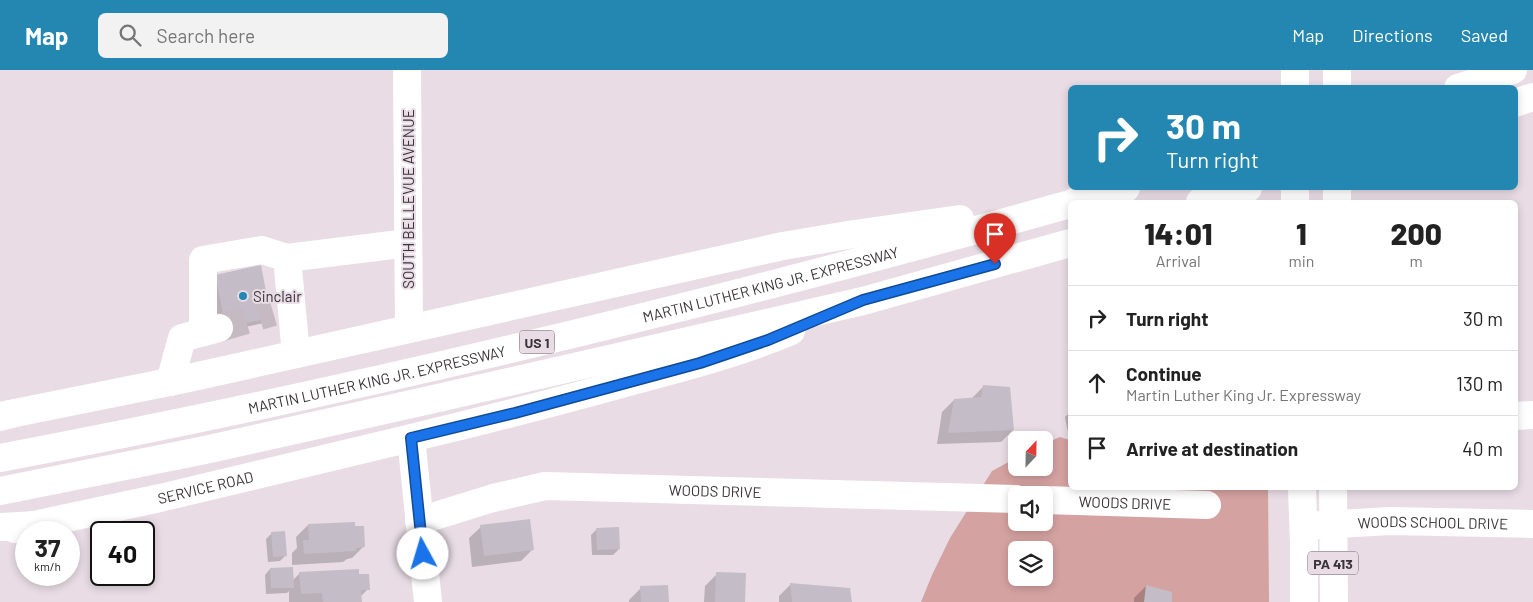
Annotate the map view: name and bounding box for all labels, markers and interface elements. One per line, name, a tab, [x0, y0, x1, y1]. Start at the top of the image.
search box	[98, 13, 448, 58]
text: Map	[25, 21, 68, 50]
icon: search	[116, 21, 144, 49]
text: Search here	[156, 24, 255, 47]
text: Map	[1292, 24, 1324, 46]
text: Directions	[1352, 24, 1433, 46]
text: Saved	[1461, 24, 1508, 46]
text: 30 m	[1166, 104, 1241, 146]
icon: right	[1083, 105, 1148, 170]
street label: SOUTH BELLEVUE AVENUE	[399, 109, 417, 289]
text: Turn right	[1166, 146, 1259, 172]
pin	[974, 213, 1016, 264]
text: 14:01	[1144, 215, 1212, 251]
text: 1	[1296, 215, 1307, 251]
text: 200	[1391, 215, 1442, 251]
icon: arrive	[981, 220, 1009, 248]
street label: MARTIN LUTHER KING JR. EXPRESSWAY	[641, 242, 900, 326]
text: Arrival	[1156, 251, 1201, 270]
text: min	[1288, 251, 1314, 270]
text: m	[1410, 251, 1423, 270]
place label: Sinclair	[253, 287, 302, 305]
marker: Sinclair	[237, 290, 249, 302]
icon: right	[1083, 304, 1111, 332]
text: Turn right	[1126, 307, 1208, 330]
text: 30 m	[1463, 307, 1503, 330]
road number: US 1	[520, 330, 554, 354]
street label: MARTIN LUTHER KING JR. EXPRESSWAY	[246, 342, 508, 417]
text: Continue	[1126, 362, 1202, 385]
icon: ahead	[1083, 369, 1111, 397]
text: 130 m	[1456, 372, 1503, 395]
text: Martin Luther King Jr. Expressway	[1126, 385, 1361, 404]
north arrow	[1008, 431, 1052, 476]
map controls	[1008, 431, 1053, 586]
icon: arrive	[1083, 434, 1111, 462]
text: Arrive at destination	[1126, 437, 1298, 460]
text: 40 m	[1462, 437, 1503, 460]
street label: SERVICE ROAD	[156, 467, 255, 507]
street label: WOODS DRIVE	[669, 480, 762, 501]
button: sound	[1008, 486, 1053, 531]
street label: WOODS DRIVE	[1078, 492, 1172, 513]
street label: WOODS SCHOOL DRIVE	[1357, 512, 1508, 532]
speed limit sign: 40	[90, 521, 155, 586]
position arrow	[396, 527, 448, 579]
text: 37	[35, 532, 60, 562]
button: layers	[1008, 541, 1053, 586]
road number: PA 413	[1308, 552, 1358, 574]
text: km/h	[34, 559, 61, 573]

